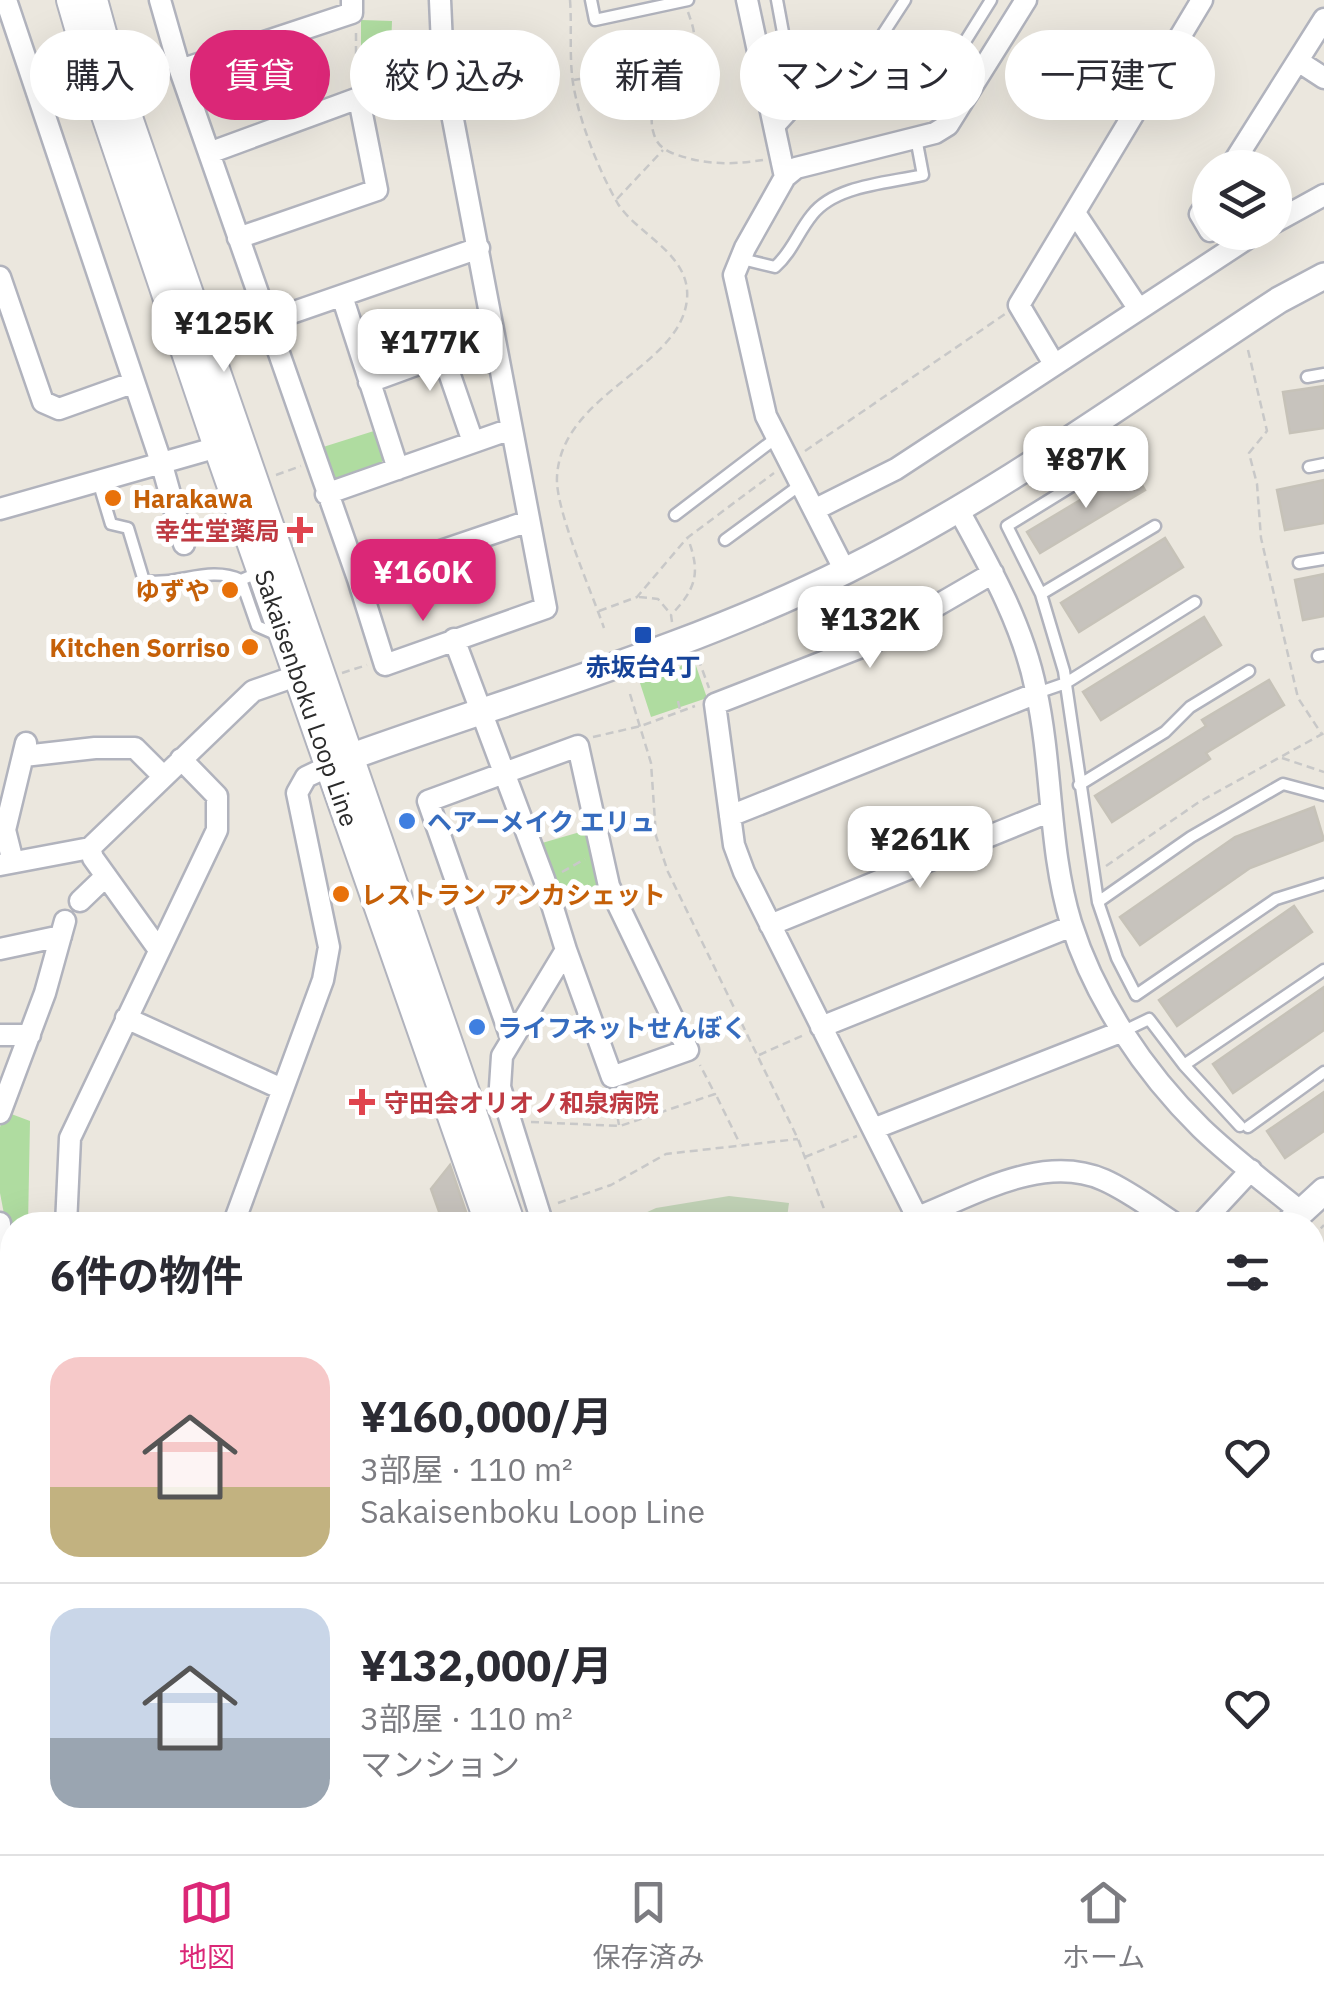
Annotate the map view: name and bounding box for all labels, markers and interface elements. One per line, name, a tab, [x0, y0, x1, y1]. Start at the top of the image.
chip: 購入	[30, 30, 170, 120]
chip: 賃貸	[190, 30, 330, 120]
chip: 絞り込み	[350, 30, 560, 120]
chip: 新着	[580, 30, 720, 120]
chip: マンション	[740, 30, 985, 120]
chip: 一戸建て	[1005, 30, 1215, 120]
map controls	[1192, 150, 1292, 250]
button: layers	[1192, 150, 1292, 250]
pin: ¥125K	[154, 290, 294, 375]
text: ¥125K	[174, 301, 274, 343]
pin: ¥177K	[360, 309, 500, 394]
text: ¥177K	[380, 320, 480, 362]
pin: ¥87K	[1027, 426, 1145, 511]
text: ¥87K	[1045, 437, 1127, 479]
place label: Harakawa	[133, 482, 253, 515]
marker: Harakawa	[102, 487, 124, 509]
place label: 幸生堂薬局	[155, 514, 280, 547]
marker: 幸生堂薬局	[289, 519, 311, 541]
pin: ¥160K	[353, 539, 493, 624]
text: ¥160K	[373, 550, 473, 592]
street label: Sakaisenboku Loop Line	[248, 565, 366, 831]
place label: ゆずや	[135, 574, 210, 607]
marker: ゆずや	[219, 579, 241, 601]
pin: ¥132K	[800, 586, 940, 671]
text: ¥132K	[820, 597, 920, 639]
marker: 赤坂台4丁	[632, 624, 654, 646]
place label: Kitchen Sorriso	[50, 631, 230, 664]
marker: Kitchen Sorriso	[239, 636, 261, 658]
place label: 赤坂台4丁	[585, 650, 701, 683]
place label: ヘアーメイク エリュ	[427, 805, 655, 838]
pin: ¥261K	[850, 806, 990, 891]
marker: ヘアーメイク エリュ	[396, 810, 418, 832]
text: ¥261K	[870, 817, 970, 859]
place label: レストラン アンカシェット	[361, 878, 666, 911]
marker: レストラン アンカシェット	[330, 883, 352, 905]
place label: ライフネットせんぼく	[497, 1011, 747, 1044]
marker: ライフネットせんぼく	[466, 1016, 488, 1038]
place label: 守田会オリオノ和泉病院	[384, 1086, 659, 1119]
marker: 守田会オリオノ和泉病院	[349, 1089, 375, 1115]
icon: filters	[1220, 1245, 1275, 1300]
text: 6件の物件	[50, 1248, 243, 1303]
text: ¥160,000/月	[360, 1389, 613, 1444]
icon: home	[130, 1397, 250, 1517]
icon: heart	[1220, 1430, 1275, 1485]
text: 3部屋 · 110 m²	[360, 1448, 573, 1490]
text: Sakaisenboku Loop Line	[360, 1490, 705, 1532]
text: ¥132,000/月	[360, 1638, 613, 1693]
icon: home	[130, 1648, 250, 1768]
icon: heart	[1220, 1681, 1275, 1736]
text: 3部屋 · 110 m²	[360, 1697, 573, 1739]
text: マンション	[360, 1743, 520, 1785]
tab: 地図	[179, 1875, 235, 1975]
tab: 保存済み	[592, 1875, 704, 1975]
tab: ホーム	[1062, 1875, 1145, 1975]

